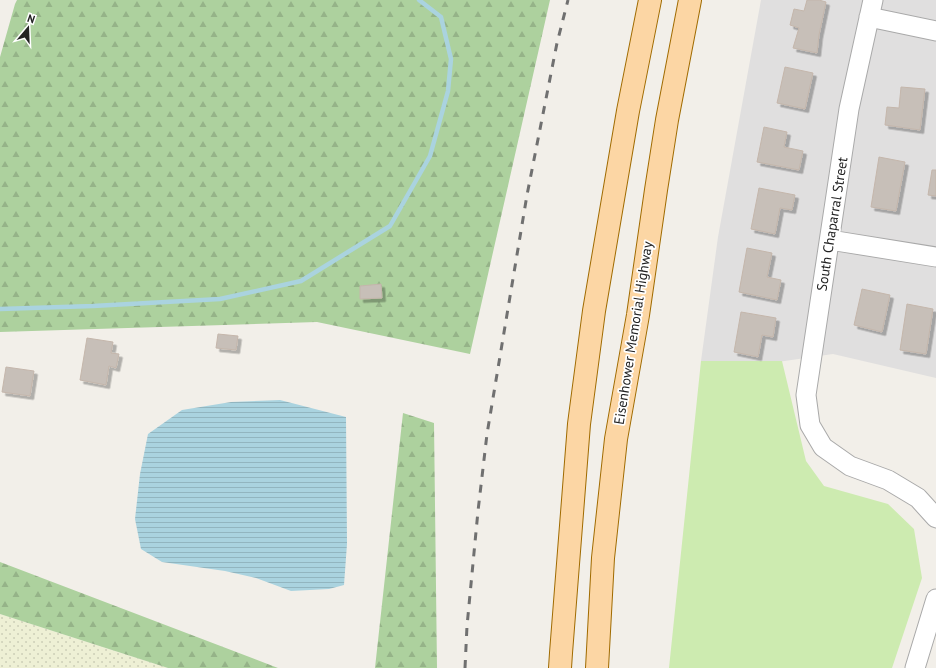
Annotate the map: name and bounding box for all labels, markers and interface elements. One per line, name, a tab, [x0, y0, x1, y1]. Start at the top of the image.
north arrow	[8, 8, 48, 48]
text: N	[26, 11, 37, 26]
street label: South Chaparral Street	[812, 155, 852, 292]
street label: Eisenhower Memorial Highway	[610, 240, 656, 426]

